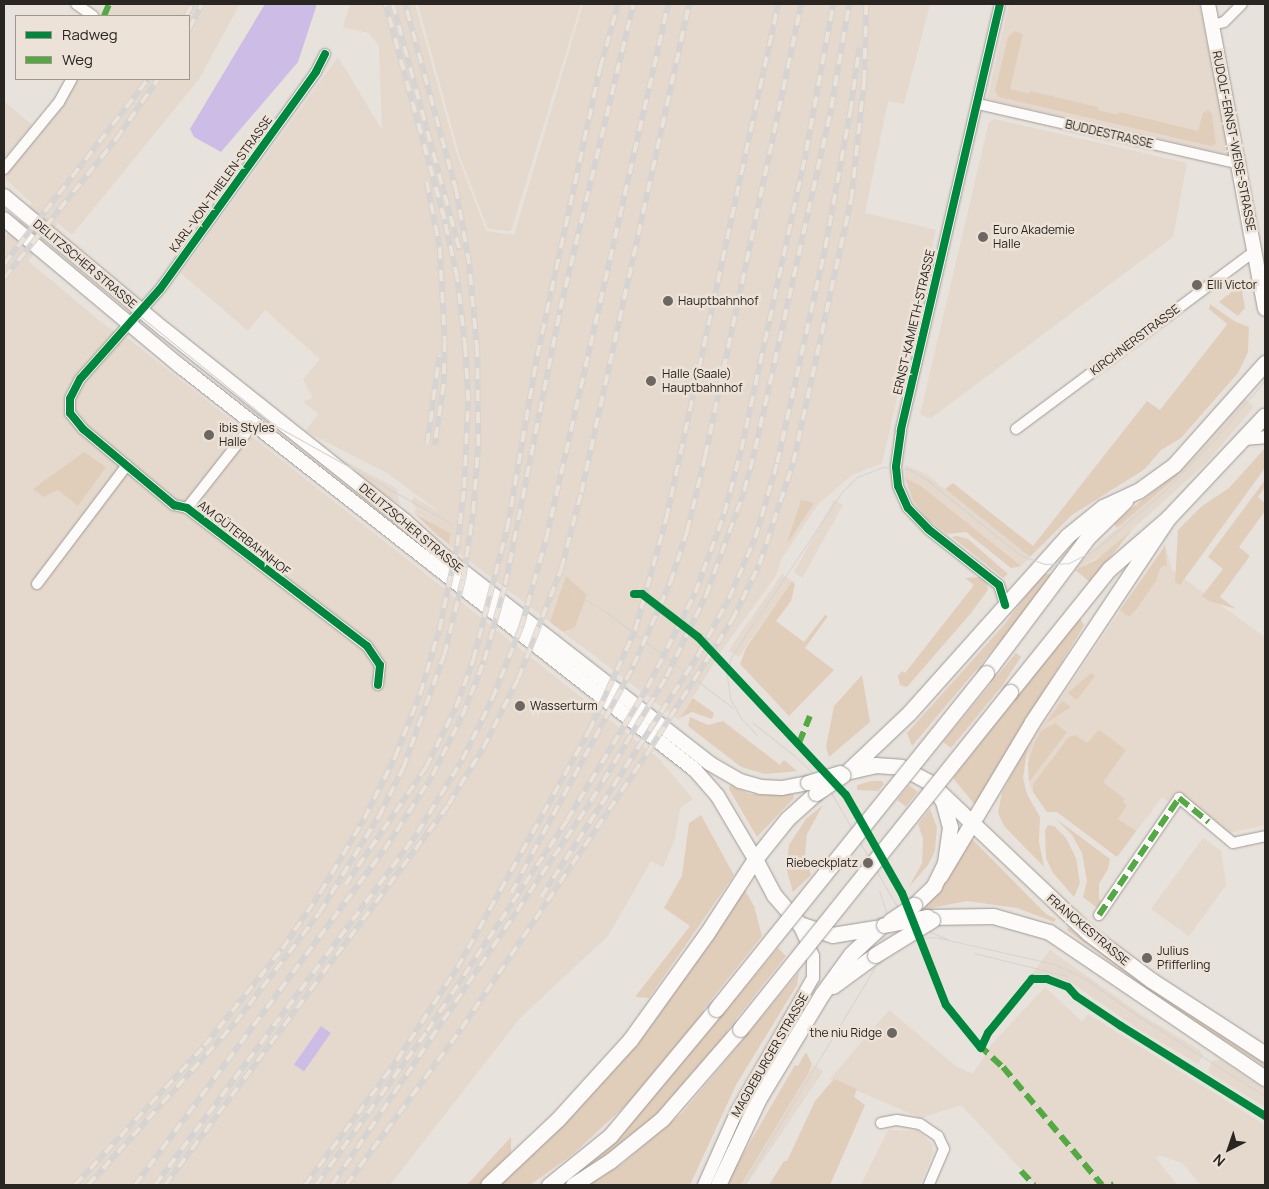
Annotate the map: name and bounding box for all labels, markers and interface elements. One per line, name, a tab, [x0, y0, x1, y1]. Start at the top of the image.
legend	[15, 15, 190, 80]
text: Radweg	[62, 24, 118, 45]
text: Weg	[62, 49, 93, 70]
street label: RUDOLF-ERNST-WEISE-STRASSE	[1209, 50, 1259, 232]
street label: KARL-VON-THIELEN-STRASSE	[167, 113, 275, 255]
street label: BUDDESTRASSE	[1064, 117, 1154, 151]
street label: DELITZSCHER STRASSE	[30, 216, 140, 312]
place label: Euro Akademie Halle	[993, 223, 1075, 251]
marker: Euro Akademie Halle	[977, 231, 989, 243]
street label: ERNST-KAMIETH-STRASSE	[890, 248, 938, 396]
place label: Elli Victor	[1207, 278, 1257, 292]
marker: Elli Victor	[1191, 279, 1203, 291]
place label: Hauptbahnhof	[678, 294, 758, 308]
marker: Hauptbahnhof	[662, 295, 674, 307]
street label: KIRCHNERSTRASSE	[1088, 302, 1182, 378]
place label: Halle (Saale) Hauptbahnhof	[662, 367, 742, 395]
marker: Halle (Saale) Hauptbahnhof	[644, 374, 658, 388]
place label: ibis Styles Halle	[219, 421, 275, 449]
marker: ibis Styles Halle	[203, 429, 215, 441]
street label: DELITZSCHER STRASSE	[356, 480, 466, 576]
street label: AM GÜTERBAHNHOF	[195, 498, 293, 578]
place label: Wasserturm	[530, 699, 598, 713]
marker: Wasserturm	[514, 700, 526, 712]
place label: Riebeckplatz	[786, 856, 858, 870]
marker: Riebeckplatz	[862, 857, 874, 869]
street label: FRANCKESTRASSE	[1044, 891, 1132, 969]
place label: Julius Pfifferling	[1157, 944, 1210, 972]
marker: Julius Pfifferling	[1141, 952, 1153, 964]
street label: MAGDEBURGER STRASSE	[729, 990, 811, 1120]
place label: the niu Ridge	[810, 1026, 882, 1040]
marker: the niu Ridge	[886, 1027, 898, 1039]
north arrow	[1204, 1124, 1254, 1174]
text: N	[1209, 1150, 1229, 1171]

